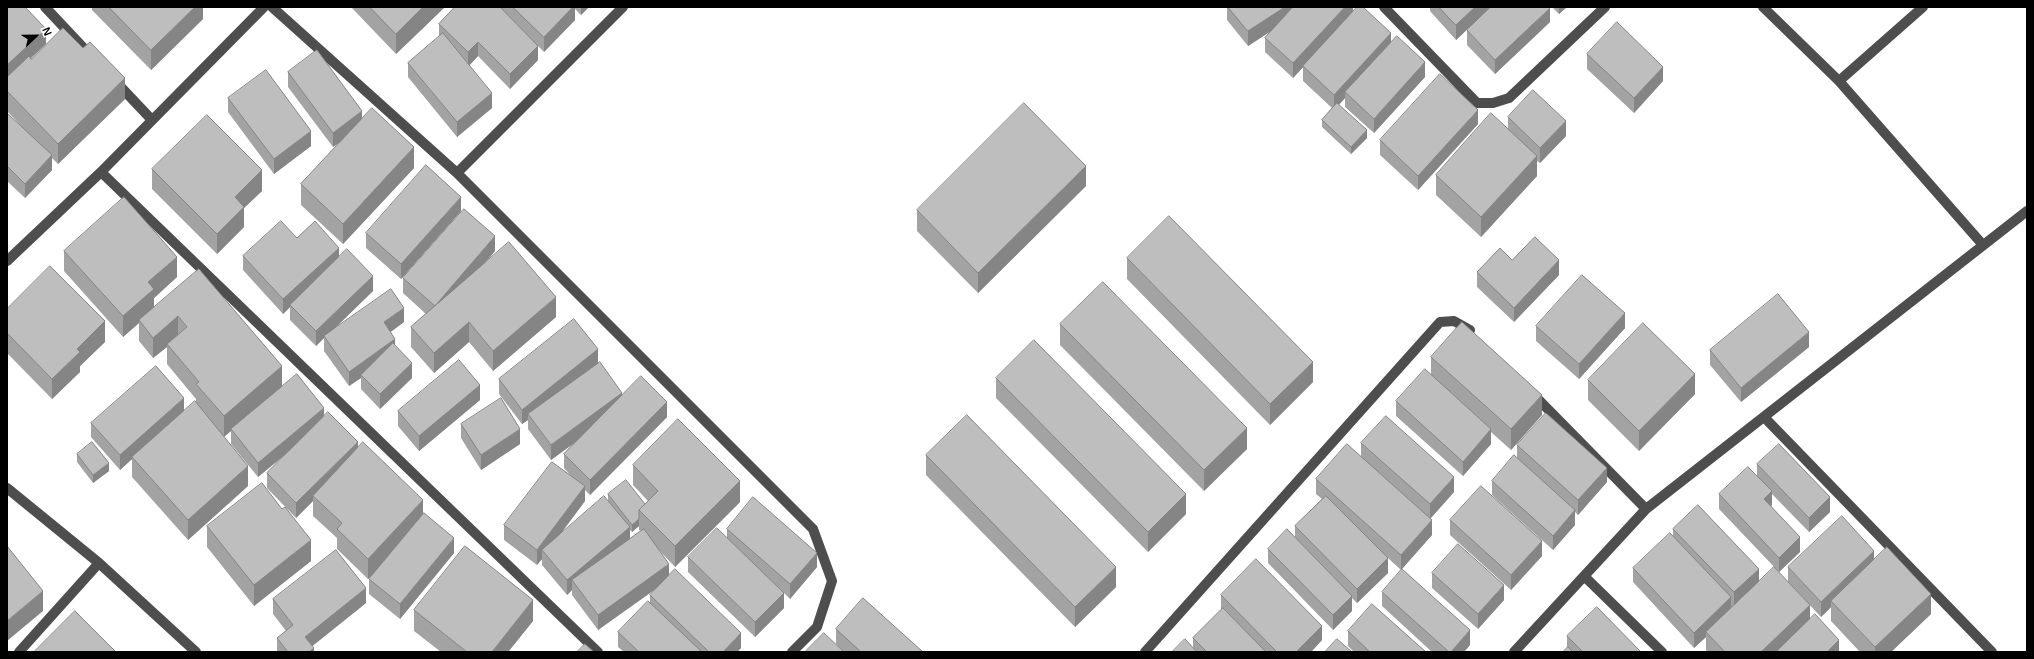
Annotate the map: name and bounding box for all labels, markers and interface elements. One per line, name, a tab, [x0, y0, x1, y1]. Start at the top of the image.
north arrow	[16, 16, 56, 56]
text: N	[40, 26, 54, 37]

